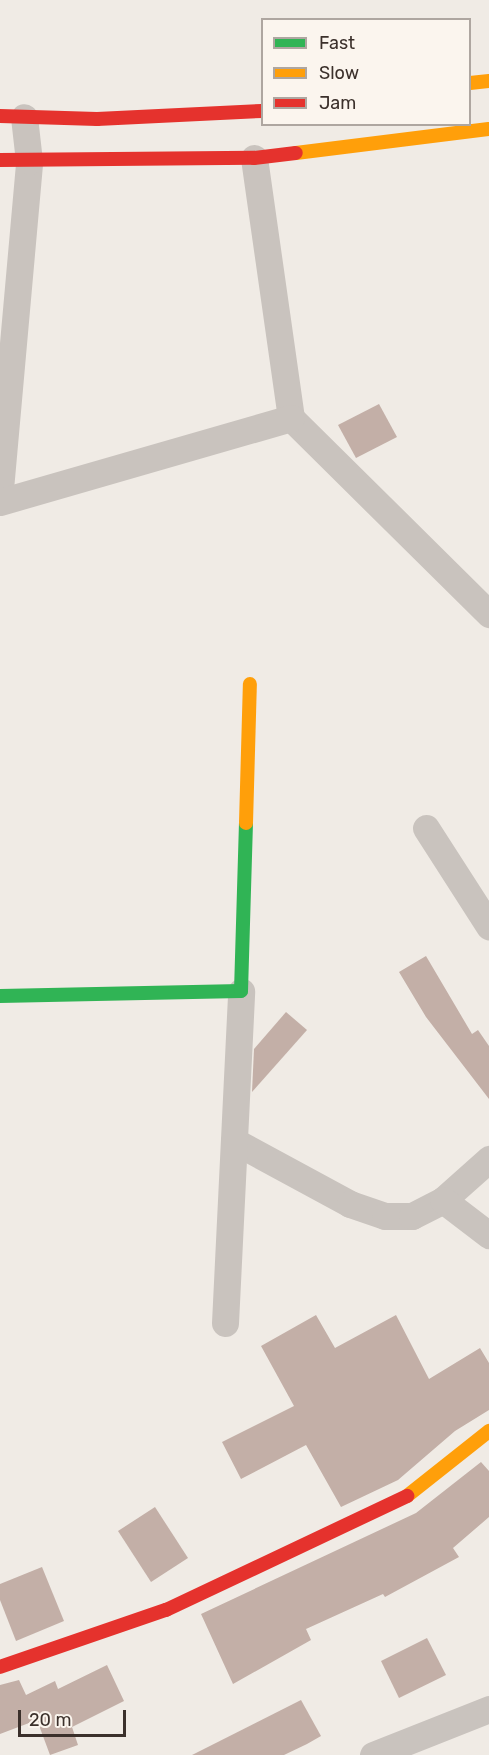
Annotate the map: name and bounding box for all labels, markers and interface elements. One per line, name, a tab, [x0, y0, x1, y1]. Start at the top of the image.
legend	[261, 18, 471, 126]
text: Fast	[319, 32, 355, 54]
text: Slow	[319, 62, 359, 84]
text: Jam	[319, 92, 356, 114]
scale bar	[21, 1698, 129, 1736]
text: 20 m	[29, 1709, 71, 1731]

